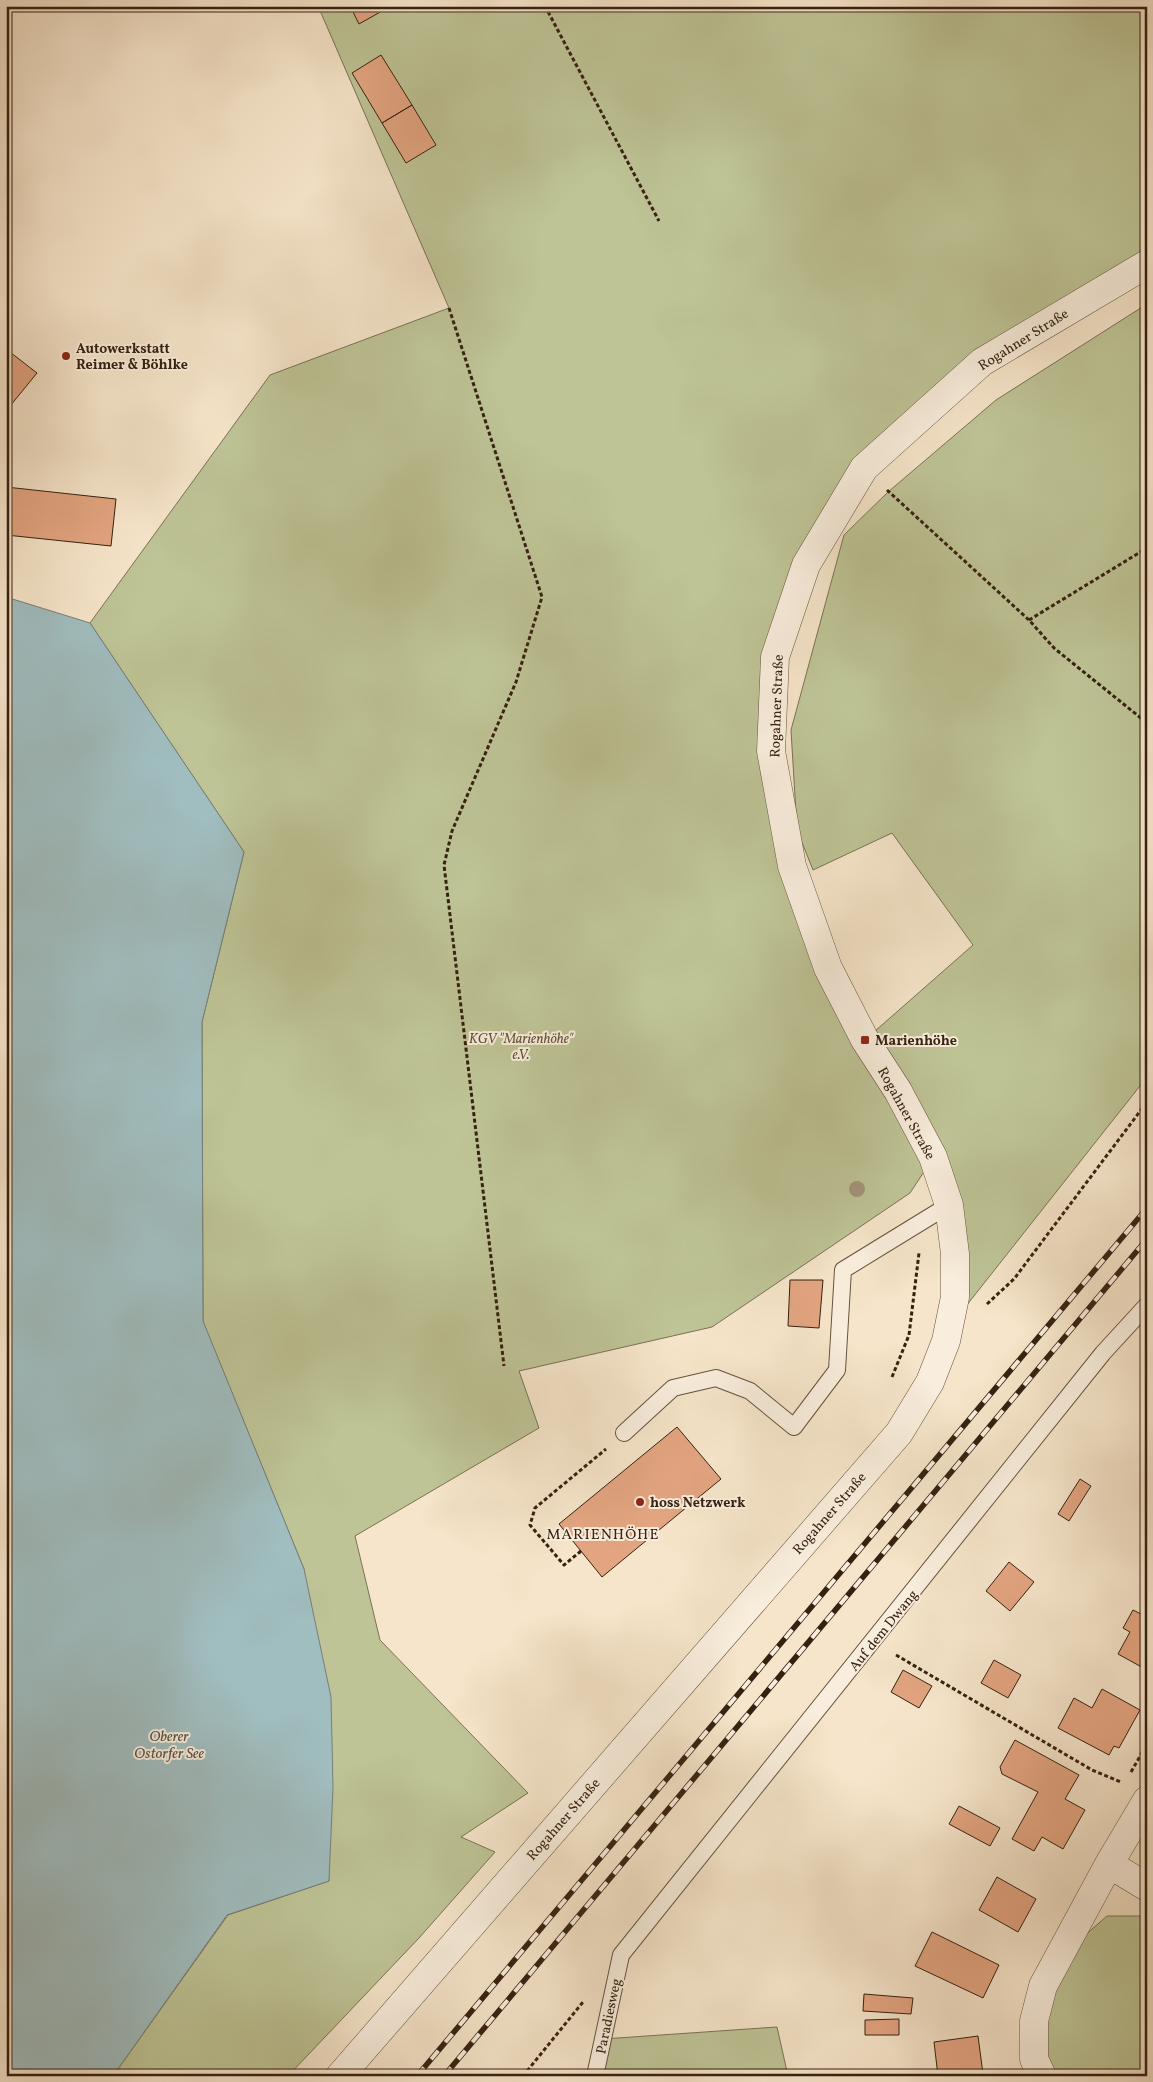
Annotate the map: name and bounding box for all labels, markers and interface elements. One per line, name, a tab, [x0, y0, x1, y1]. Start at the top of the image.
street label: Rogahner Straße	[975, 305, 1073, 376]
place label: Autowerkstatt Reimer & Böhlke	[76, 340, 188, 375]
marker: Autowerkstatt Reimer & Böhlke	[60, 350, 72, 362]
street label: Rogahner Straße	[766, 654, 789, 758]
park label: KGV "Marienhöhe" e.V.	[469, 1030, 575, 1065]
place label: Marienhöhe	[875, 1032, 957, 1051]
marker: Marienhöhe	[859, 1034, 871, 1046]
street label: Rogahner Straße	[872, 1064, 939, 1164]
street label: Rogahner Straße	[789, 1468, 871, 1559]
place label: hoss Netzwerk	[650, 1494, 746, 1513]
marker: hoss Netzwerk	[634, 1496, 646, 1508]
district label: MARIENHÖHE	[547, 1525, 659, 1546]
street label: Auf dem Dwang	[845, 1586, 923, 1676]
water label: Oberer Ostorfer See	[134, 1727, 205, 1765]
street label: Rogahner Straße	[523, 1774, 605, 1865]
street label: Paradiesweg	[592, 1977, 627, 2056]

